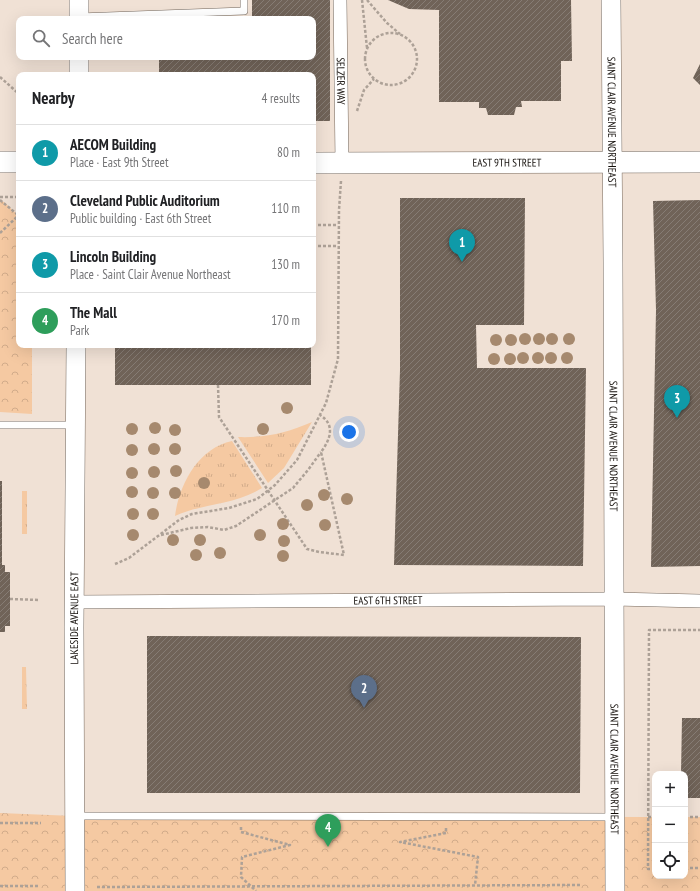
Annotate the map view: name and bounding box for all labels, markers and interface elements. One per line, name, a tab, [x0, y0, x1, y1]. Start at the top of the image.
search box	[16, 16, 316, 60]
icon: search	[30, 27, 52, 49]
text: Search here	[62, 29, 123, 48]
street label: SELZER WAY	[334, 57, 348, 105]
street label: SAINT CLAIR AVENUE NORTHEAST	[604, 57, 619, 187]
text: Nearby	[32, 87, 75, 109]
text: 4 results	[261, 90, 300, 107]
text: AECOM Building	[70, 135, 156, 154]
text: 1	[42, 144, 48, 161]
text: 80 m	[277, 144, 300, 161]
text: Place · East 9th Street	[70, 154, 168, 171]
street label: EAST 9TH STREET	[472, 155, 542, 170]
text: Cleveland Public Auditorium	[70, 191, 220, 210]
text: 2	[42, 200, 48, 217]
text: 110 m	[271, 200, 300, 217]
text: Public building · East 6th Street	[70, 210, 211, 227]
pin: 1	[449, 229, 475, 262]
text: Lincoln Building	[70, 247, 156, 266]
text: 3	[42, 256, 48, 273]
text: 130 m	[271, 256, 300, 273]
text: Place · Saint Clair Avenue Northeast	[70, 266, 231, 283]
text: The Mall	[70, 303, 117, 322]
text: 4	[42, 312, 48, 329]
text: 170 m	[271, 312, 300, 329]
text: Park	[70, 322, 89, 339]
street label: SAINT CLAIR AVENUE NORTHEAST	[606, 381, 621, 511]
pin: 3	[664, 385, 690, 418]
your location	[339, 422, 359, 442]
street label: LAKESIDE AVENUE EAST	[67, 571, 81, 664]
street label: EAST 6TH STREET	[353, 593, 423, 607]
pin: 2	[351, 675, 377, 708]
street label: SAINT CLAIR AVENUE NORTHEAST	[607, 704, 622, 834]
map controls	[652, 771, 688, 879]
button: +	[652, 771, 688, 807]
button: −	[652, 807, 688, 843]
pin: 4	[315, 814, 341, 847]
button: locate	[652, 843, 688, 879]

